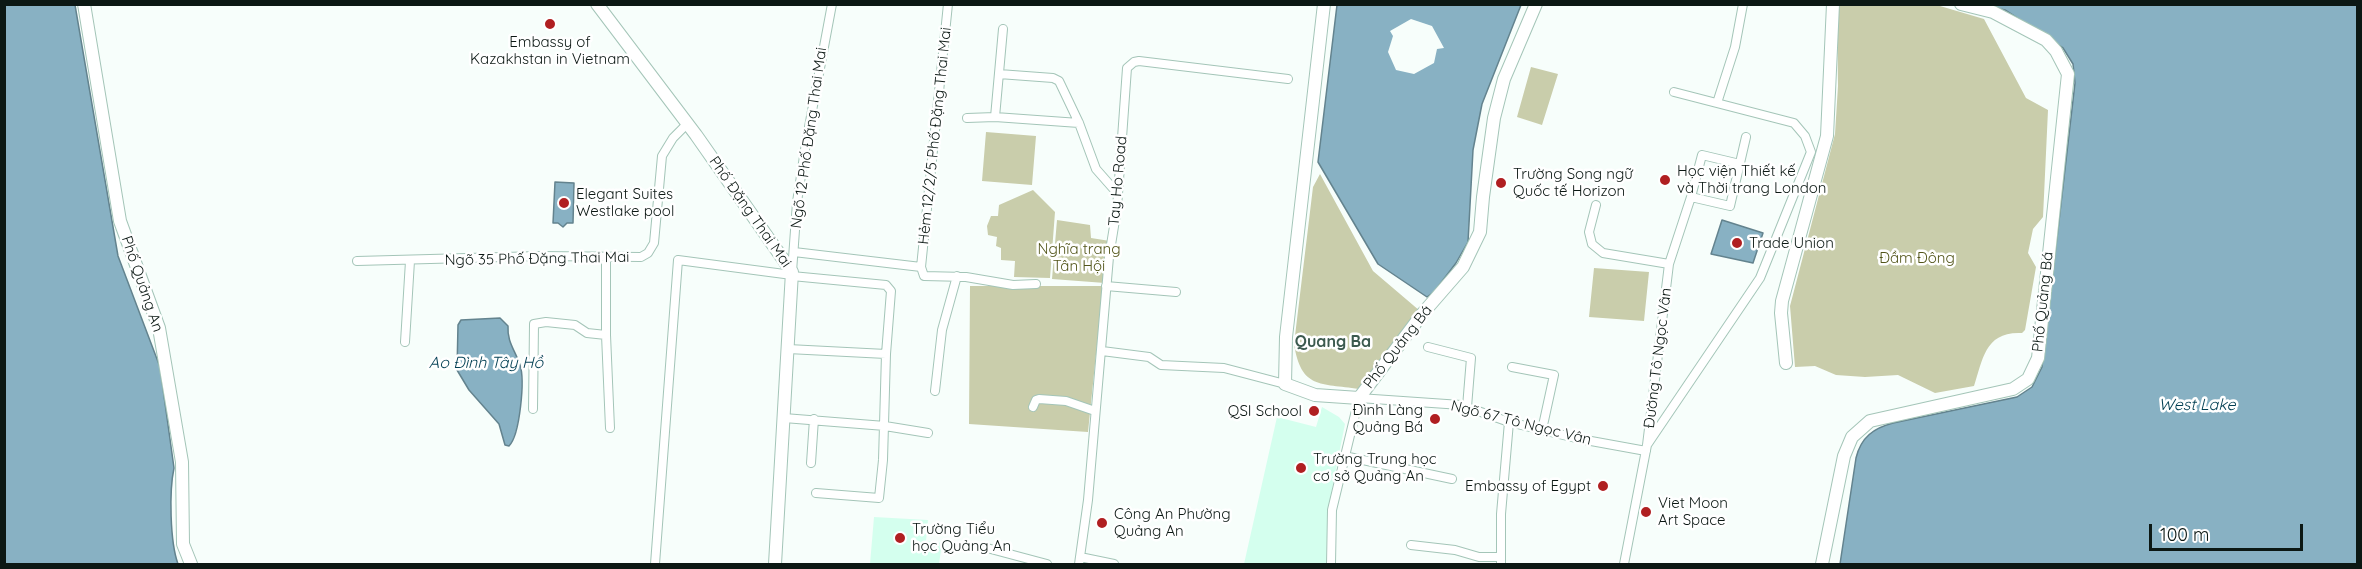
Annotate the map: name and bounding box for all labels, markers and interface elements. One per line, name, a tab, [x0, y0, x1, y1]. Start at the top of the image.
marker: Embassy of Kazakhstan in Vietnam	[543, 17, 557, 31]
street label: Hẻm 12/2/5 Phố Đặng Thai Mai	[915, 26, 955, 246]
place label: Embassy of Kazakhstan in Vietnam	[470, 33, 630, 68]
street label: Ngõ 12 Phố Đặng Thai Mai	[787, 46, 831, 230]
street label: Tay Ho Road	[1105, 135, 1131, 227]
street label: Phố Đặng Thai Mai	[705, 153, 795, 271]
place label: Học viện Thiết kế và Thời trang London	[1677, 162, 1826, 197]
place label: Trường Song ngữ Quốc tế Horizon	[1513, 165, 1633, 200]
marker: Học viện Thiết kế và Thời trang London	[1658, 173, 1672, 187]
marker: Trường Song ngữ Quốc tế Horizon	[1494, 176, 1508, 190]
place label: Elegant Suites Westlake pool	[576, 185, 674, 220]
marker: Elegant Suites Westlake pool	[557, 196, 571, 210]
street label: Phố Quảng An	[117, 234, 167, 334]
place label: Trade Union	[1749, 234, 1834, 252]
marker: Trade Union	[1730, 236, 1744, 250]
park label: Nghĩa trang Tân Hội	[1038, 240, 1120, 275]
street label: Ngõ 35 Phố Đặng Thai Mai	[444, 248, 630, 270]
park label: Đầm Đông	[1879, 249, 1955, 267]
street label: Phố Quảng Bá	[2029, 251, 2057, 353]
street label: Đường Tô Ngọc Vân	[1640, 287, 1676, 429]
street label: Phố Quảng Bá	[1360, 302, 1436, 392]
district label: Quang Ba	[1295, 332, 1371, 352]
water label: Ao Đình Tây Hồ	[429, 353, 543, 373]
water label: West Lake	[2158, 395, 2236, 415]
street label: Ngõ 67 Tô Ngọc Vân	[1449, 397, 1593, 449]
place label: Đình Làng Quảng Bá	[1353, 401, 1423, 436]
place label: QSI School	[1228, 402, 1302, 420]
marker: QSI School	[1307, 404, 1321, 418]
marker: Đình Làng Quảng Bá	[1428, 412, 1442, 426]
place label: Trường Trung học cơ sở Quảng An	[1313, 450, 1437, 485]
marker: Trường Trung học cơ sở Quảng An	[1294, 461, 1308, 475]
place label: Embassy of Egypt	[1465, 477, 1591, 495]
marker: Embassy of Egypt	[1596, 479, 1610, 493]
place label: Viet Moon Art Space	[1658, 494, 1728, 529]
place label: Công An Phường Quảng An	[1114, 505, 1231, 540]
marker: Viet Moon Art Space	[1639, 505, 1653, 519]
scale bar	[2152, 512, 2306, 550]
marker: Công An Phường Quảng An	[1095, 516, 1109, 530]
place label: Trường Tiểu học Quảng An	[912, 520, 1011, 555]
text: 100 m	[2160, 523, 2209, 546]
marker: Trường Tiểu học Quảng An	[893, 531, 907, 545]

